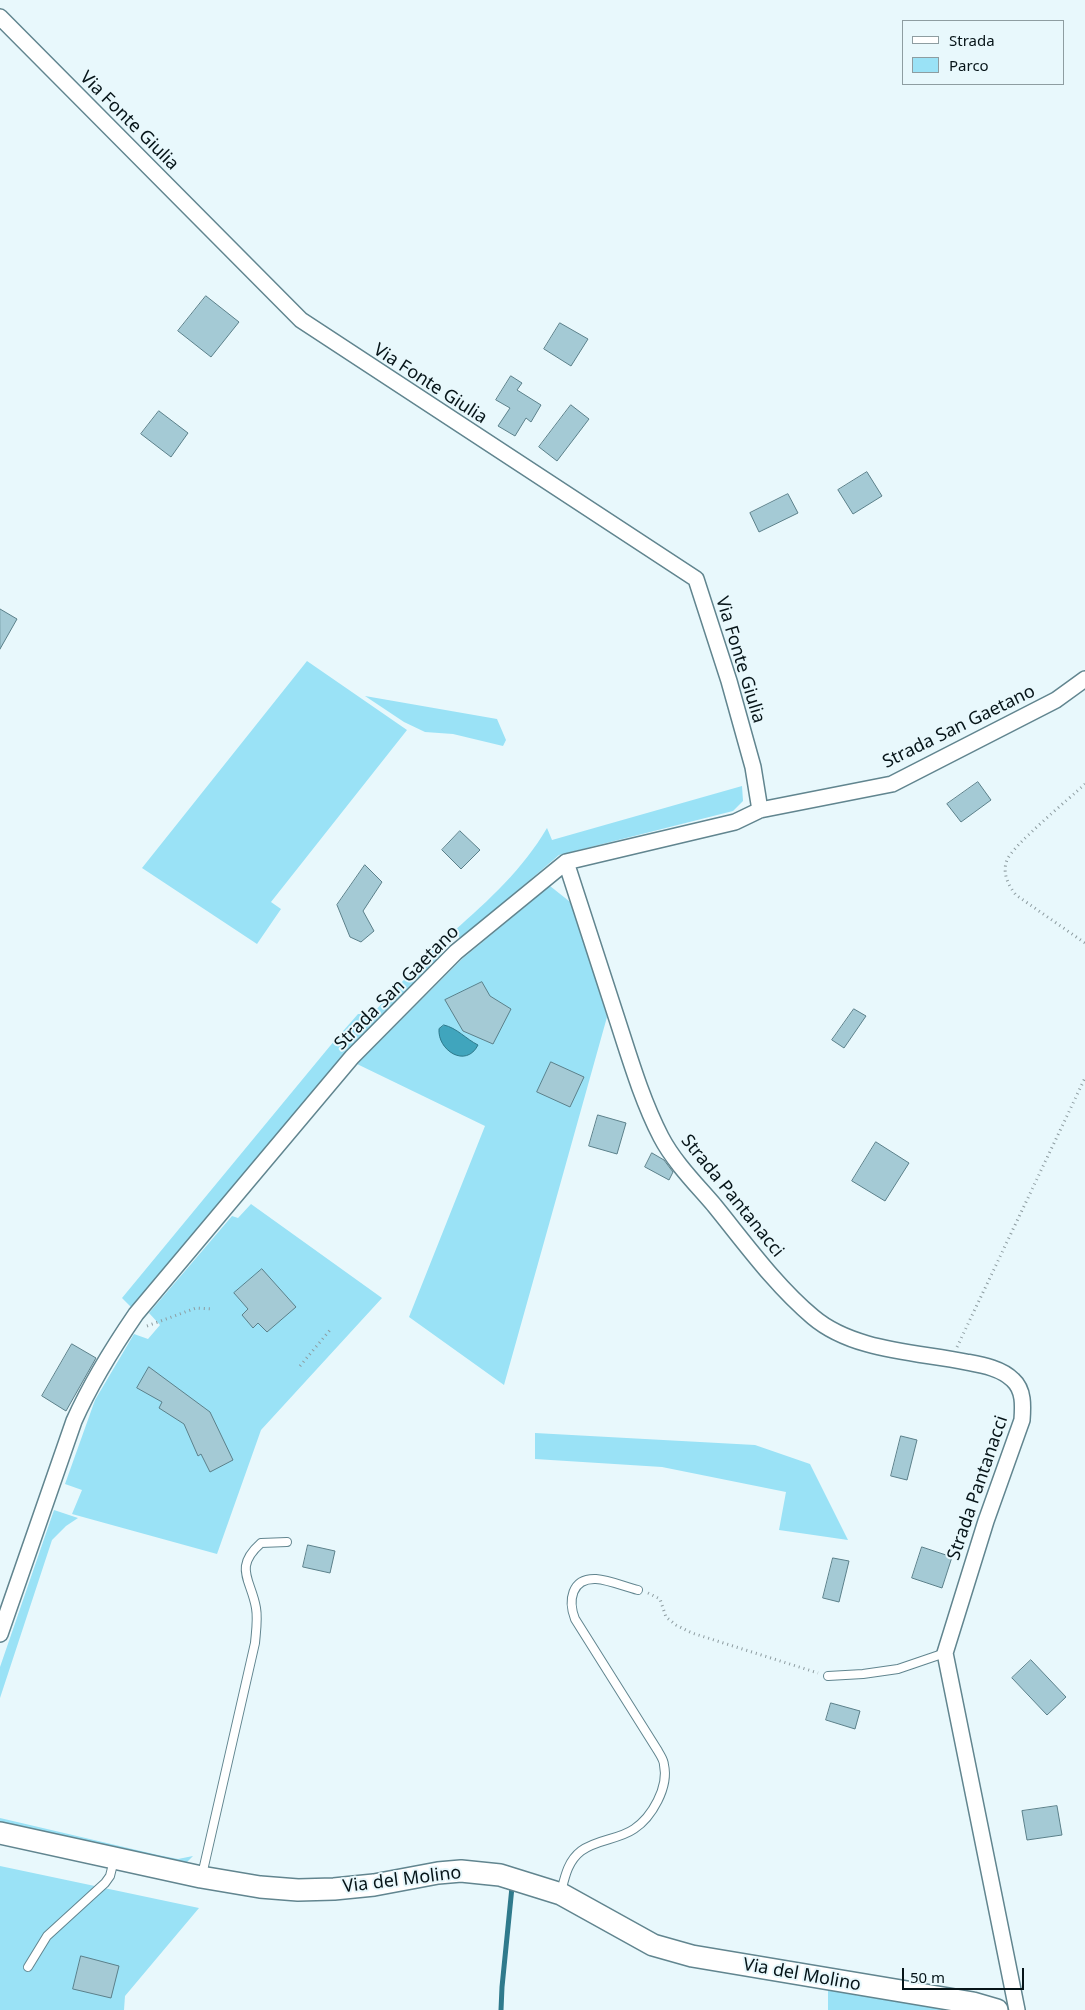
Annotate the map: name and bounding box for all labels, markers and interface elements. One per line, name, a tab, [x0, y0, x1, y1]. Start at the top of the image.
legend	[902, 20, 1065, 85]
text: Strada	[949, 30, 995, 50]
text: Parco	[949, 55, 989, 75]
street label: Via Fonte Giulia	[75, 67, 183, 175]
street label: Via Fonte Giulia	[369, 339, 491, 429]
street label: Via Fonte Giulia	[710, 594, 770, 726]
street label: Strada San Gaetano	[879, 681, 1039, 773]
street label: Strada San Gaetano	[330, 921, 464, 1055]
street label: Strada Pantanacci	[676, 1130, 788, 1262]
street label: Strada Pantanacci	[943, 1413, 1013, 1563]
street label: Via del Molino	[341, 1862, 463, 1898]
street label: Via del Molino	[741, 1954, 863, 1996]
scale bar	[905, 1958, 1028, 1990]
text: 50 m	[910, 1967, 945, 1987]

